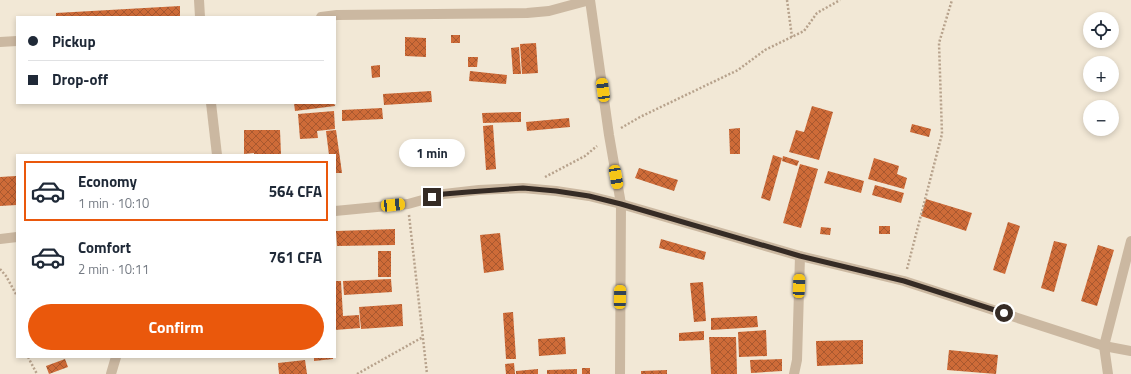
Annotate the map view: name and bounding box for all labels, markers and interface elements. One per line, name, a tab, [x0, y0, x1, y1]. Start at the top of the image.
map controls	[1083, 12, 1119, 136]
button: locate	[1083, 12, 1119, 48]
text: Pickup	[52, 30, 96, 53]
button: +	[1083, 56, 1119, 92]
text: Drop-off	[52, 68, 108, 91]
car	[595, 77, 611, 103]
button: −	[1083, 100, 1119, 136]
callout: 1 min	[399, 139, 465, 167]
text: 1 min	[416, 143, 448, 163]
car	[608, 164, 624, 190]
text: Economy	[78, 170, 137, 193]
icon: car	[30, 173, 66, 209]
text: 564 CFA	[269, 180, 322, 203]
route end	[423, 188, 441, 206]
text: 1 min · 10:10	[78, 193, 149, 213]
car	[380, 198, 406, 212]
text: Comfort	[78, 236, 131, 259]
icon: car	[30, 239, 66, 275]
text: 761 CFA	[269, 246, 322, 269]
text: 2 min · 10:11	[78, 259, 149, 279]
car	[793, 274, 805, 298]
car	[614, 285, 626, 309]
button: Confirm	[28, 304, 324, 350]
route start	[995, 304, 1013, 322]

